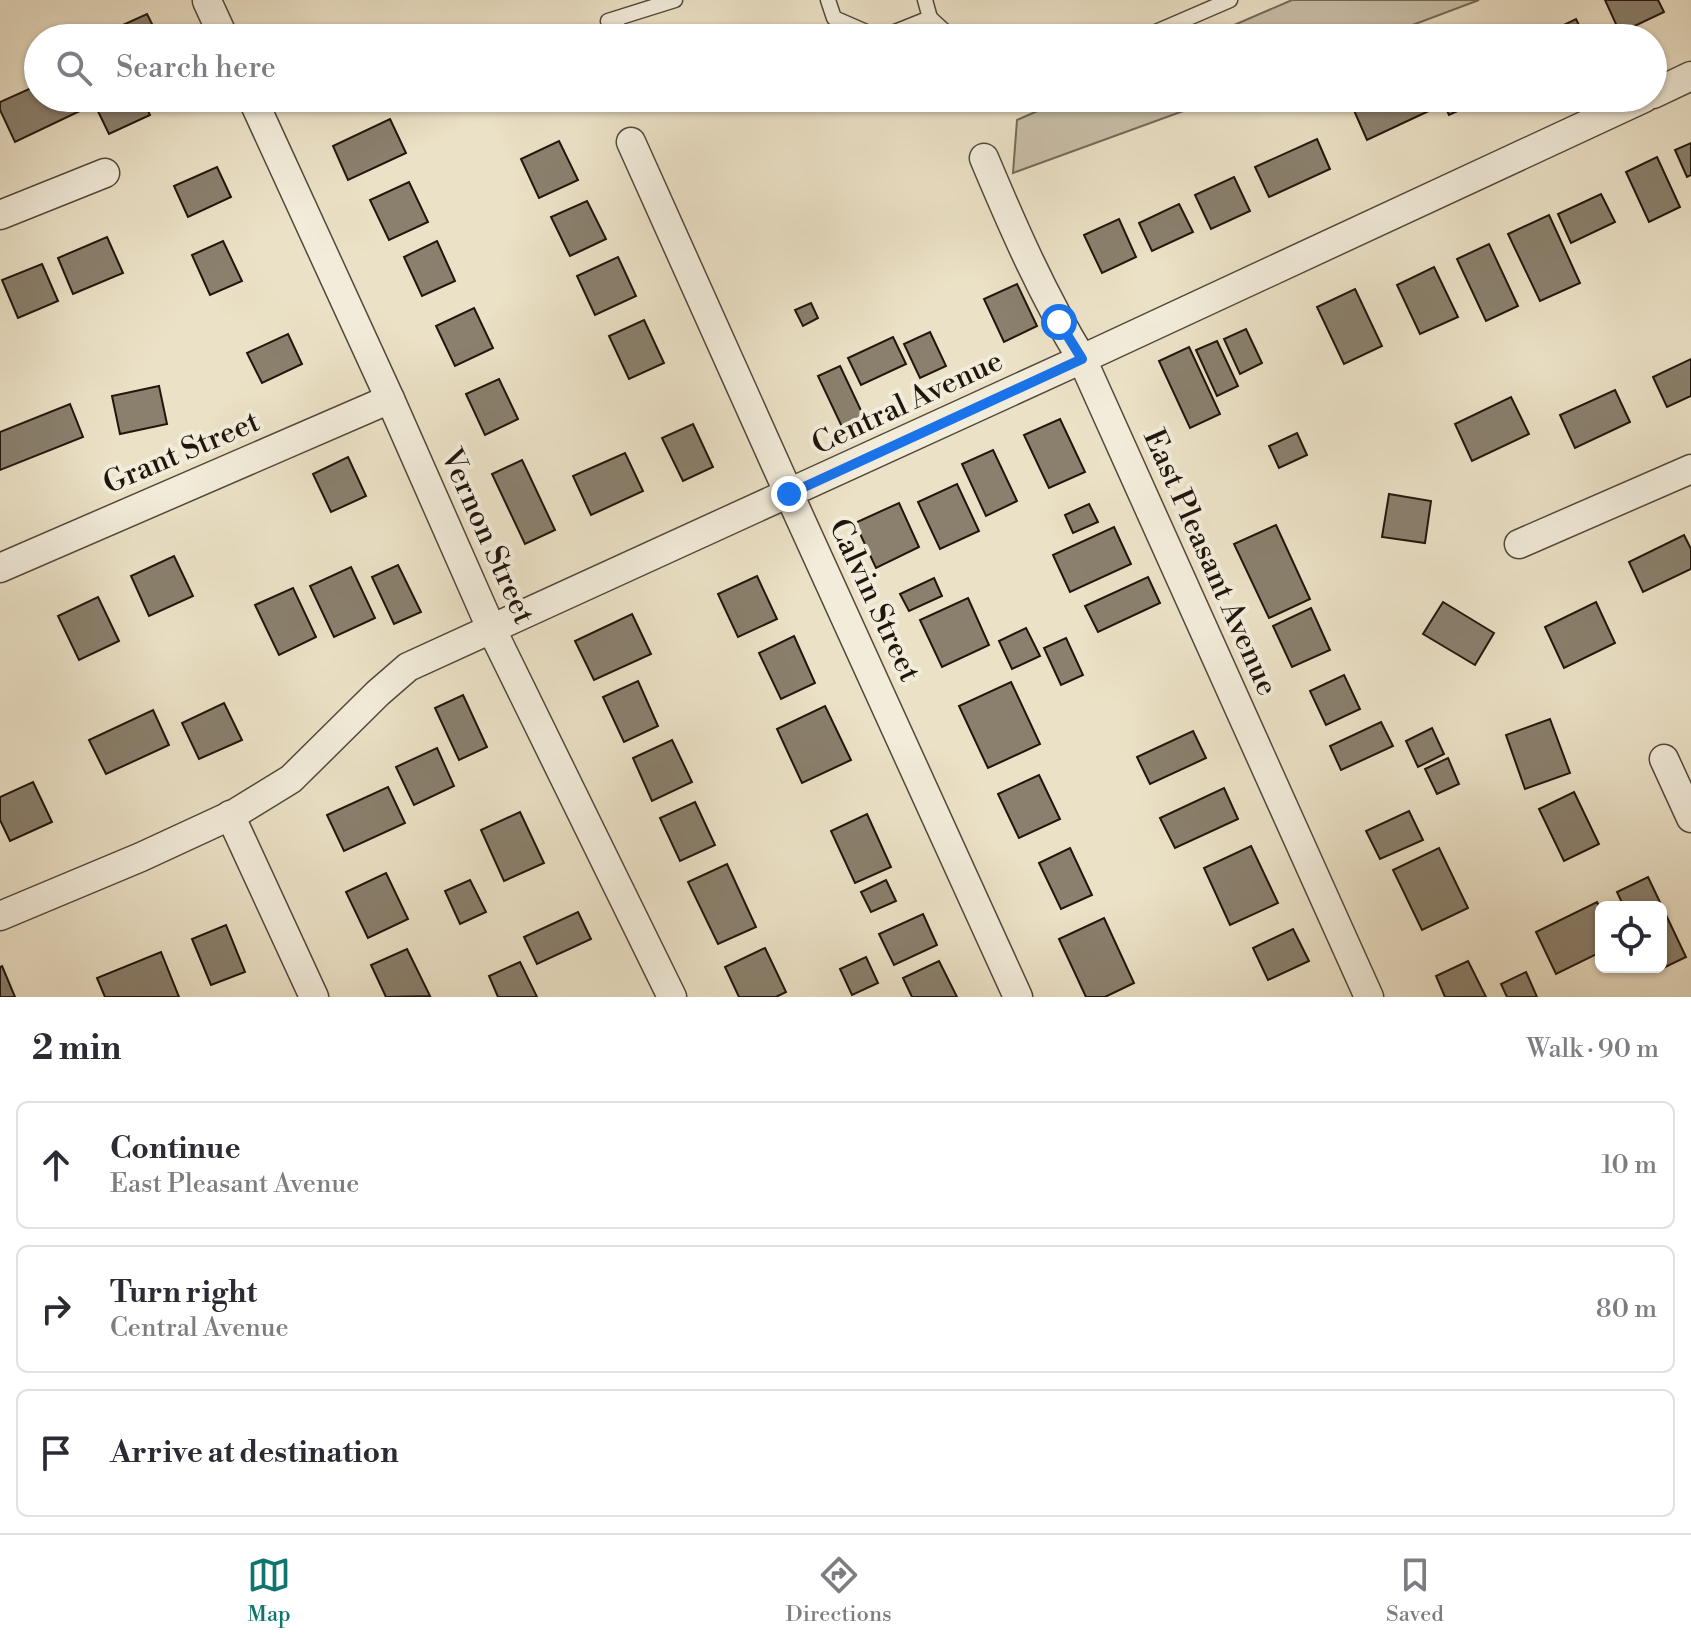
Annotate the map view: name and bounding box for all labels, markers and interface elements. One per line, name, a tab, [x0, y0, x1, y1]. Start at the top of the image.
search box	[24, 24, 1667, 112]
icon: search	[52, 46, 96, 90]
text: Search here	[116, 49, 276, 87]
route start	[1041, 304, 1077, 340]
street label: Central Avenue	[806, 342, 1009, 464]
street label: Grant Street	[97, 403, 266, 503]
street label: East Pleasant Avenue	[1134, 423, 1286, 702]
street label: Vernon Street	[431, 442, 543, 630]
route end	[771, 476, 807, 512]
street label: Calvin Street	[820, 513, 929, 688]
map controls	[1595, 901, 1667, 973]
button: locate	[1595, 901, 1667, 973]
text: 2 min	[32, 1028, 121, 1070]
text: Walk · 90 m	[1527, 1033, 1659, 1065]
text: Continue	[110, 1130, 241, 1168]
icon: ahead	[34, 1143, 78, 1187]
text: 10 m	[1601, 1149, 1657, 1181]
text: East Pleasant Avenue	[110, 1168, 359, 1200]
text: Turn right	[110, 1274, 257, 1312]
icon: right	[34, 1287, 78, 1331]
text: 80 m	[1596, 1293, 1657, 1325]
text: Central Avenue	[110, 1312, 289, 1344]
icon: arrive	[34, 1431, 78, 1475]
text: Arrive at destination	[110, 1434, 399, 1472]
tab: Map	[247, 1553, 291, 1628]
tab: Directions	[786, 1553, 892, 1628]
tab: Saved	[1386, 1553, 1444, 1628]

